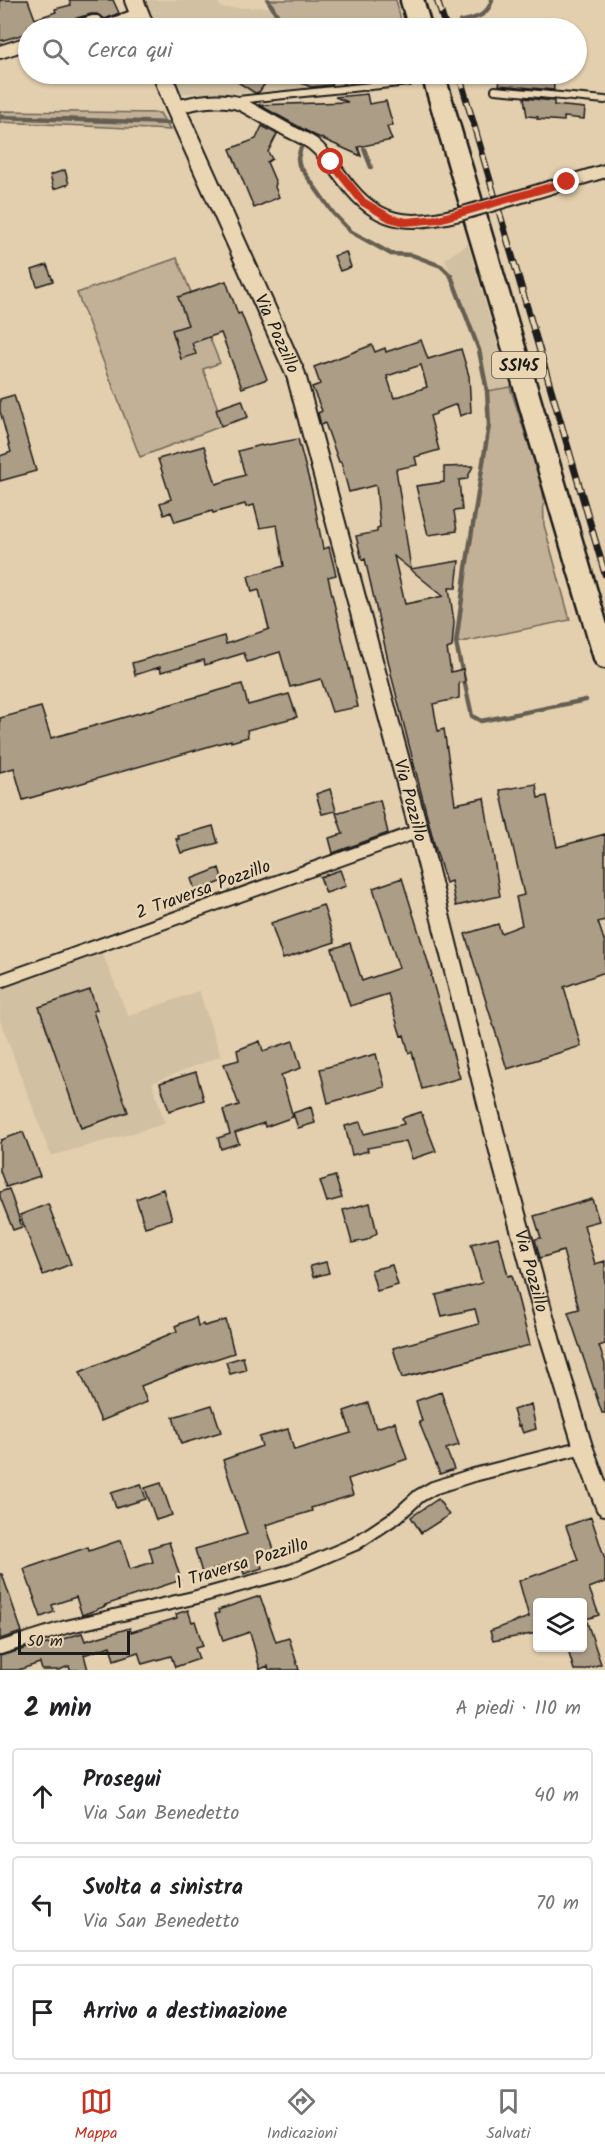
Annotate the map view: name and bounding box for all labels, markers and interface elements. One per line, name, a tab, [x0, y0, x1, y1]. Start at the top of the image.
search box	[18, 18, 587, 84]
text: Cerca qui	[87, 34, 173, 69]
icon: search	[39, 35, 72, 68]
route start	[317, 148, 343, 174]
route end	[553, 168, 579, 194]
street label: Via Pozzillo	[245, 290, 307, 379]
road number: SS145	[492, 352, 546, 378]
street label: Via Pozzillo	[384, 756, 434, 845]
street label: 2 Traversa Pozzillo	[132, 853, 275, 928]
street label: Via Pozzillo	[505, 1227, 555, 1316]
street label: 1 Traversa Pozzillo	[173, 1531, 312, 1598]
map controls	[533, 1598, 587, 1652]
button: layers	[533, 1598, 587, 1652]
scale bar	[18, 1628, 130, 1656]
text: 50 m	[27, 1629, 63, 1654]
text: 2 min	[24, 1688, 92, 1730]
text: A piedi · 110 m	[455, 1693, 581, 1725]
text: Prosegui	[83, 1763, 161, 1798]
icon: ahead	[26, 1780, 59, 1813]
text: 40 m	[534, 1780, 579, 1812]
text: Via San Benedetto	[83, 1798, 239, 1830]
text: Svolta a sinistra	[83, 1871, 243, 1906]
icon: left	[26, 1888, 59, 1921]
text: 70 m	[536, 1888, 579, 1920]
text: Via San Benedetto	[83, 1906, 239, 1938]
text: Arrivo a destinazione	[83, 1995, 287, 2030]
icon: arrive	[26, 1996, 59, 2029]
tab: Mappa	[75, 2085, 118, 2146]
tab: Indicazioni	[267, 2085, 337, 2146]
tab: Salvati	[486, 2085, 530, 2146]

